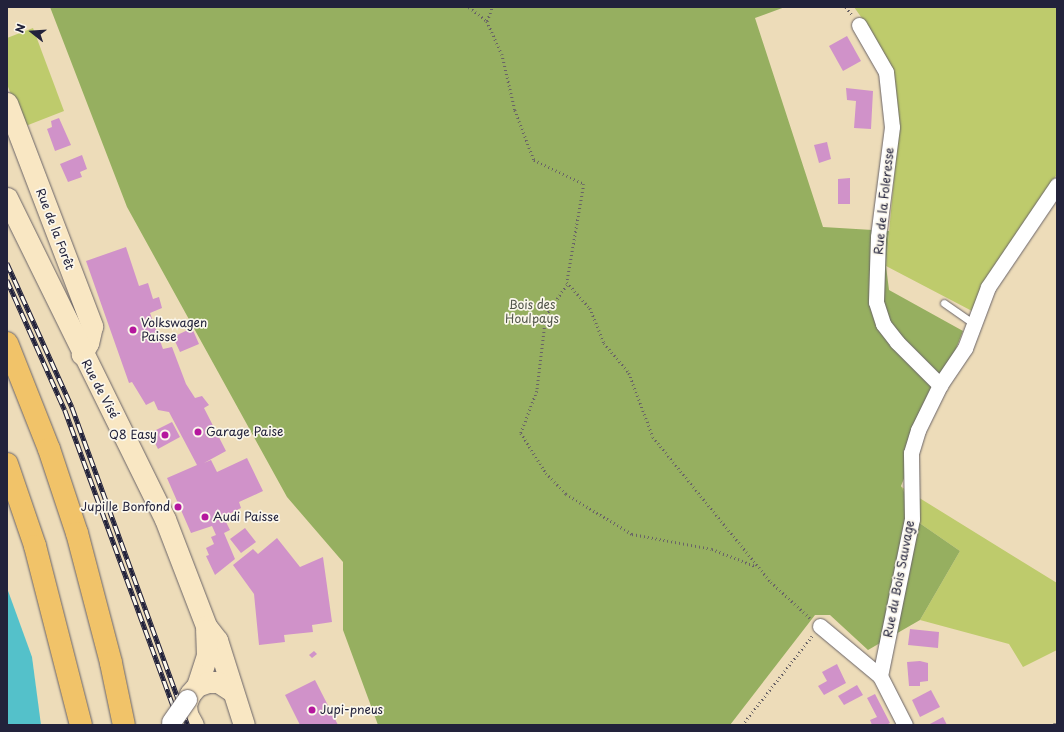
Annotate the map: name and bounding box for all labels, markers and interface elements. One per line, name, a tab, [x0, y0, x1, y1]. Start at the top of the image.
north arrow	[12, 12, 52, 52]
text: N	[11, 22, 29, 35]
street label: Rue de la Foleresse	[871, 145, 897, 257]
street label: Rue de la Forêt	[33, 185, 77, 273]
park label: Bois des Houlpays	[505, 298, 559, 326]
place label: Volkswagen Paisse	[141, 316, 207, 344]
marker: Volkswagen Paisse	[128, 325, 138, 335]
street label: Rue de Visé	[78, 356, 122, 422]
place label: Garage Paise	[206, 425, 283, 439]
marker: Garage Paise	[193, 427, 203, 437]
place label: Q8 Easy	[109, 428, 157, 442]
marker: Q8 Easy	[160, 430, 170, 440]
place label: Jupille Bonfond	[80, 500, 170, 514]
marker: Jupille Bonfond	[173, 502, 183, 512]
place label: Audi Paisse	[213, 510, 280, 524]
marker: Audi Paisse	[200, 512, 210, 522]
street label: Rue du Bois Sauvage	[880, 518, 918, 640]
place label: Jupi-pneus	[320, 703, 383, 717]
marker: Jupi-pneus	[307, 705, 317, 715]

